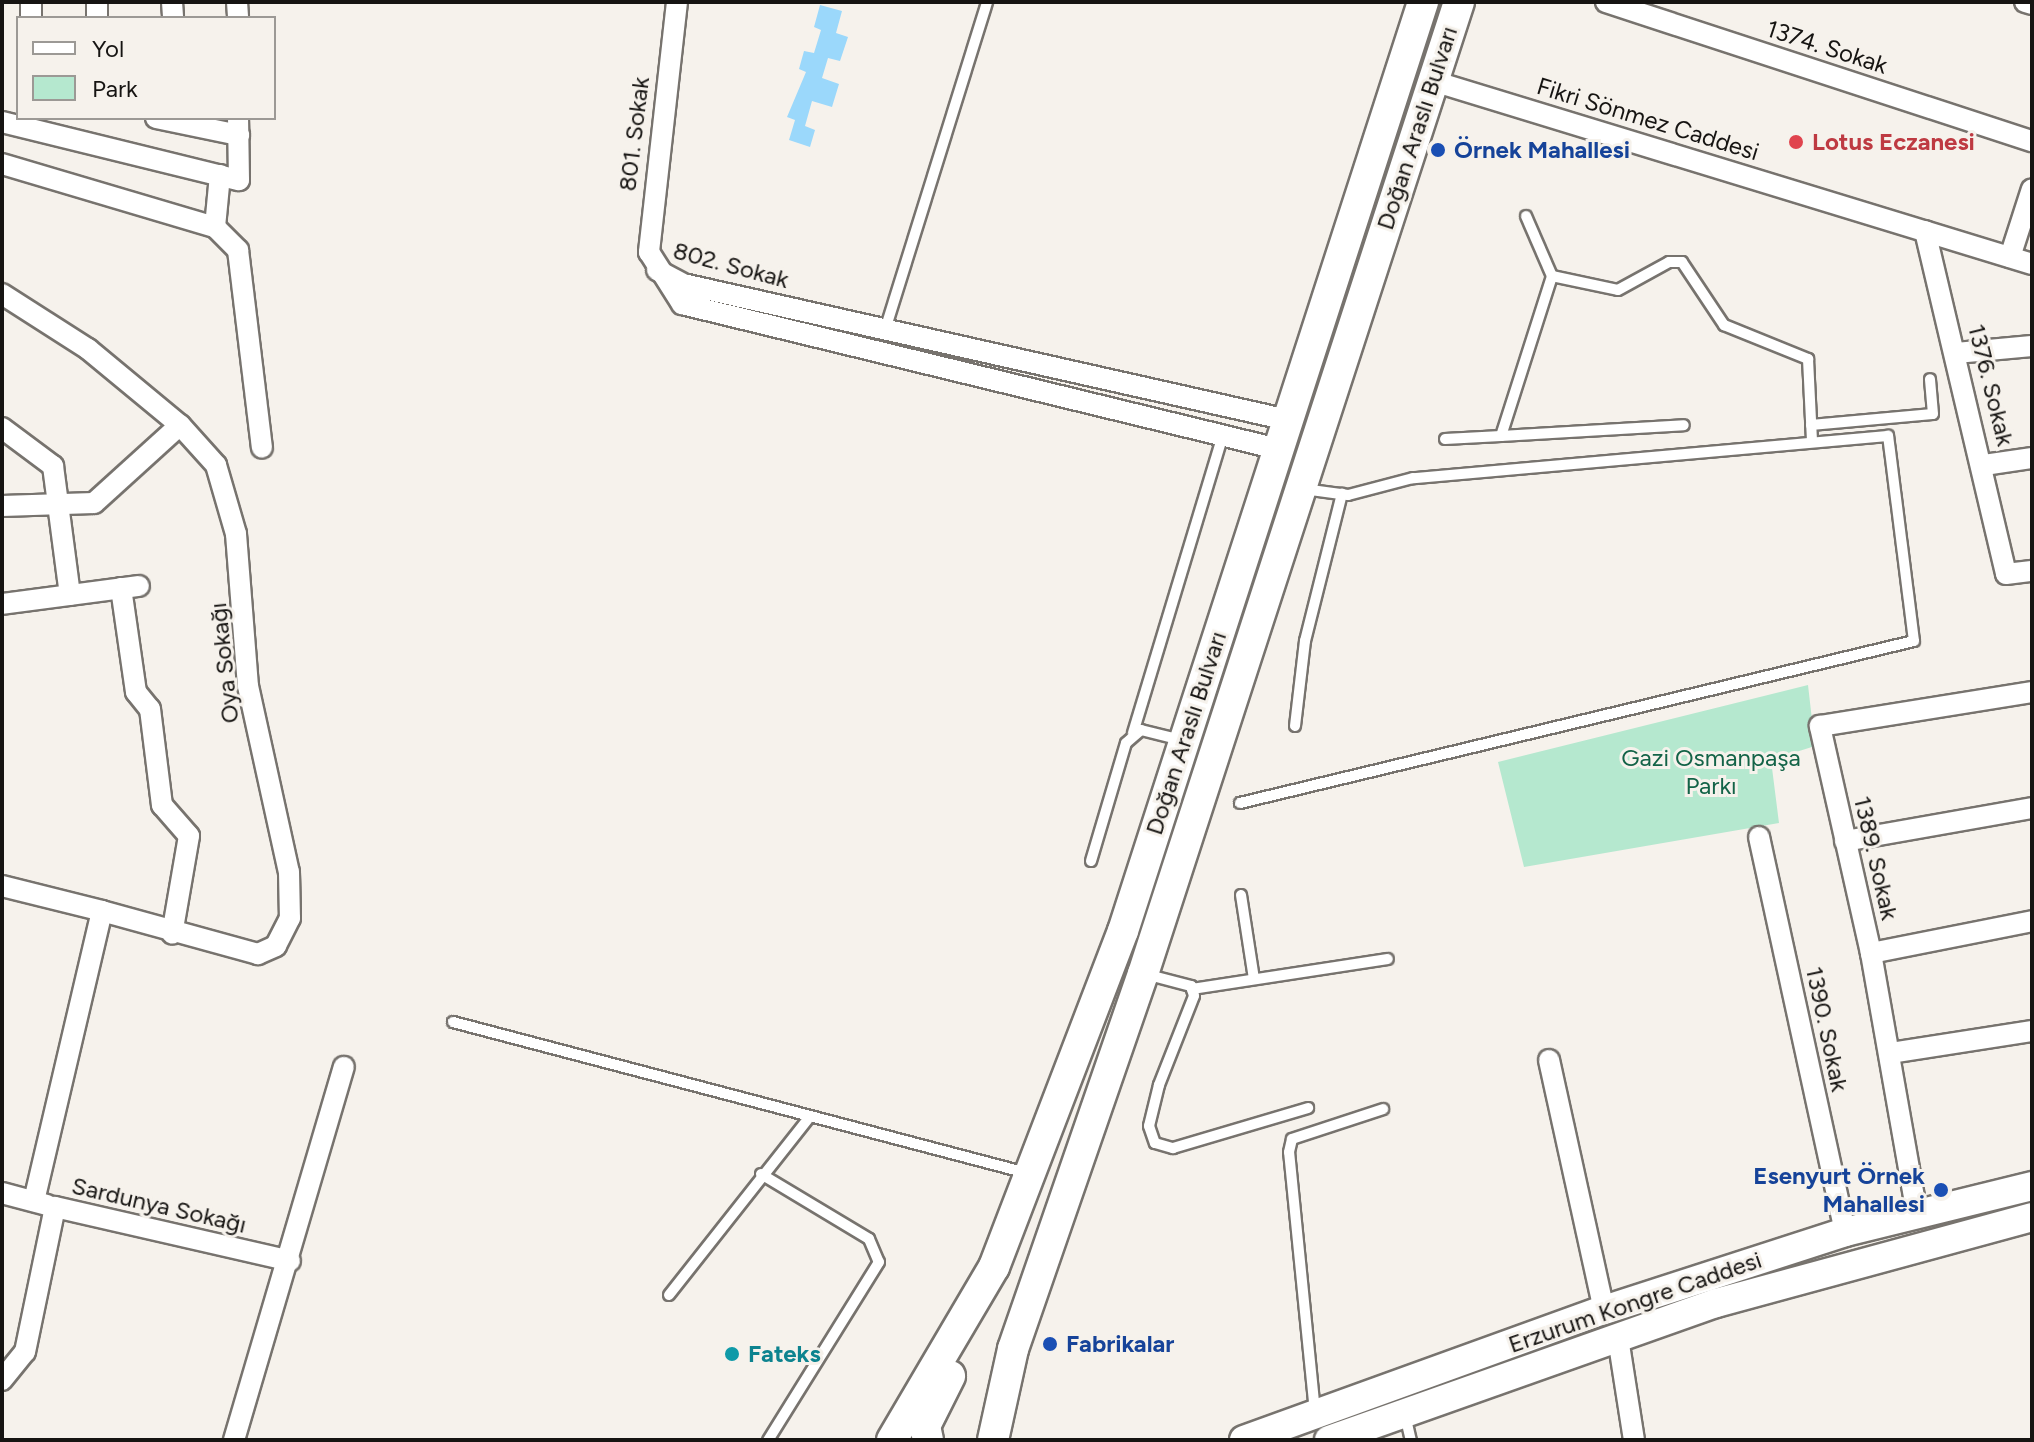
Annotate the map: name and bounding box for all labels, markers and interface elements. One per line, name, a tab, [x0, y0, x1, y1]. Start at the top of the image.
street label: 1374. Sokak	[1763, 14, 1891, 80]
legend	[16, 16, 276, 120]
street label: Doğan Araslı Bulvarı	[1371, 23, 1463, 233]
text: Yol	[92, 34, 124, 63]
street label: Fikri Sönmez Caddesi	[1533, 72, 1763, 166]
text: Park	[92, 74, 138, 103]
street label: 801. Sokak	[613, 75, 655, 193]
place label: Lotus Eczanesi	[1812, 128, 1975, 156]
marker: Lotus Eczanesi	[1787, 133, 1805, 151]
place label: Örnek Mahallesi	[1454, 136, 1630, 164]
marker: Örnek Mahallesi	[1429, 141, 1447, 159]
street label: 802. Sokak	[670, 236, 792, 294]
street label: 1376. Sokak	[1962, 321, 2020, 449]
street label: Oya Sokağı	[203, 601, 245, 725]
street label: Doğan Araslı Bulvarı	[1140, 628, 1232, 838]
park label: Gazi Osmanpaşa Parkı	[1621, 744, 1801, 800]
street label: 1389. Sokak	[1848, 793, 1904, 923]
street label: 1390. Sokak	[1800, 964, 1854, 1094]
place label: Esenyurt Örnek Mahallesi	[1753, 1162, 1925, 1218]
street label: Sardunya Sokağı	[69, 1171, 249, 1239]
marker: Esenyurt Örnek Mahallesi	[1932, 1181, 1950, 1199]
street label: Erzurum Kongre Caddesi	[1505, 1245, 1765, 1359]
place label: Fabrikalar	[1066, 1330, 1174, 1358]
marker: Fabrikalar	[1041, 1335, 1059, 1353]
place label: Fateks	[748, 1340, 821, 1368]
marker: Fateks	[723, 1345, 741, 1363]

